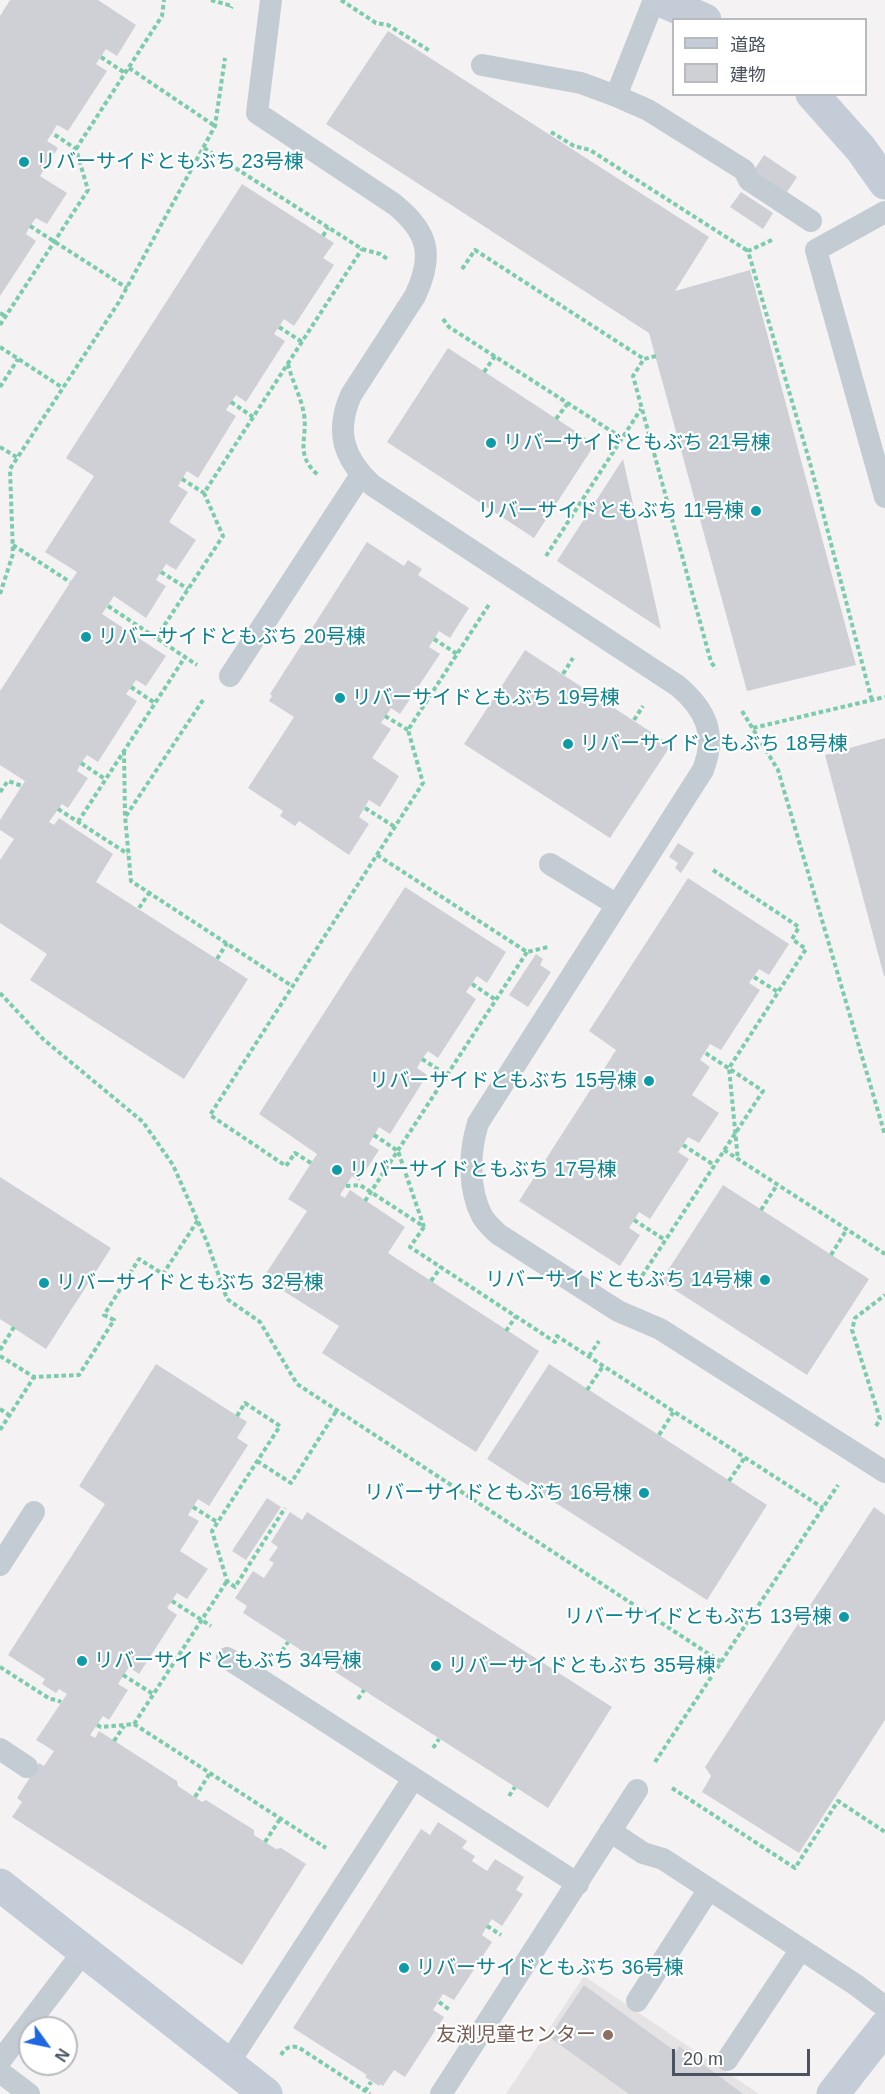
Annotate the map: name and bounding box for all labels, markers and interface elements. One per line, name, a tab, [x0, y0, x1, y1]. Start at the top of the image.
legend	[672, 18, 867, 96]
text: 道路	[730, 35, 766, 55]
text: 建物	[730, 65, 766, 85]
place label: リバーサイドともぶち 23号棟	[36, 150, 304, 174]
marker: リバーサイドともぶち 23号棟	[17, 155, 31, 169]
place label: リバーサイドともぶち 21号棟	[503, 431, 771, 455]
marker: リバーサイドともぶち 21号棟	[484, 436, 498, 450]
place label: リバーサイドともぶち 11号棟	[478, 499, 744, 523]
marker: リバーサイドともぶち 11号棟	[749, 504, 763, 518]
place label: リバーサイドともぶち 20号棟	[98, 625, 366, 649]
marker: リバーサイドともぶち 20号棟	[79, 630, 93, 644]
place label: リバーサイドともぶち 19号棟	[352, 686, 620, 710]
marker: リバーサイドともぶち 19号棟	[333, 691, 347, 705]
place label: リバーサイドともぶち 18号棟	[580, 732, 848, 756]
marker: リバーサイドともぶち 18号棟	[561, 737, 575, 751]
place label: リバーサイドともぶち 15号棟	[369, 1069, 637, 1093]
marker: リバーサイドともぶち 15号棟	[642, 1074, 656, 1088]
place label: リバーサイドともぶち 17号棟	[349, 1158, 617, 1182]
marker: リバーサイドともぶち 17号棟	[330, 1163, 344, 1177]
place label: リバーサイドともぶち 14号棟	[485, 1268, 753, 1292]
place label: リバーサイドともぶち 32号棟	[56, 1271, 324, 1295]
marker: リバーサイドともぶち 14号棟	[758, 1273, 772, 1287]
marker: リバーサイドともぶち 32号棟	[37, 1276, 51, 1290]
place label: リバーサイドともぶち 16号棟	[364, 1481, 632, 1505]
marker: リバーサイドともぶち 16号棟	[637, 1486, 651, 1500]
place label: リバーサイドともぶち 13号棟	[564, 1605, 832, 1629]
marker: リバーサイドともぶち 13号棟	[837, 1610, 851, 1624]
place label: リバーサイドともぶち 34号棟	[94, 1649, 362, 1673]
marker: リバーサイドともぶち 34号棟	[75, 1654, 89, 1668]
place label: リバーサイドともぶち 35号棟	[448, 1654, 716, 1678]
marker: リバーサイドともぶち 35号棟	[429, 1659, 443, 1673]
place label: リバーサイドともぶち 36号棟	[416, 1956, 684, 1980]
marker: リバーサイドともぶち 36号棟	[397, 1961, 411, 1975]
north arrow	[18, 2016, 78, 2076]
place label: 友渕児童センター	[436, 2023, 596, 2047]
marker: 友渕児童センター	[601, 2028, 615, 2042]
scale bar	[675, 2037, 813, 2075]
text: N	[52, 2046, 72, 2064]
text: 20 m	[683, 2049, 723, 2069]

